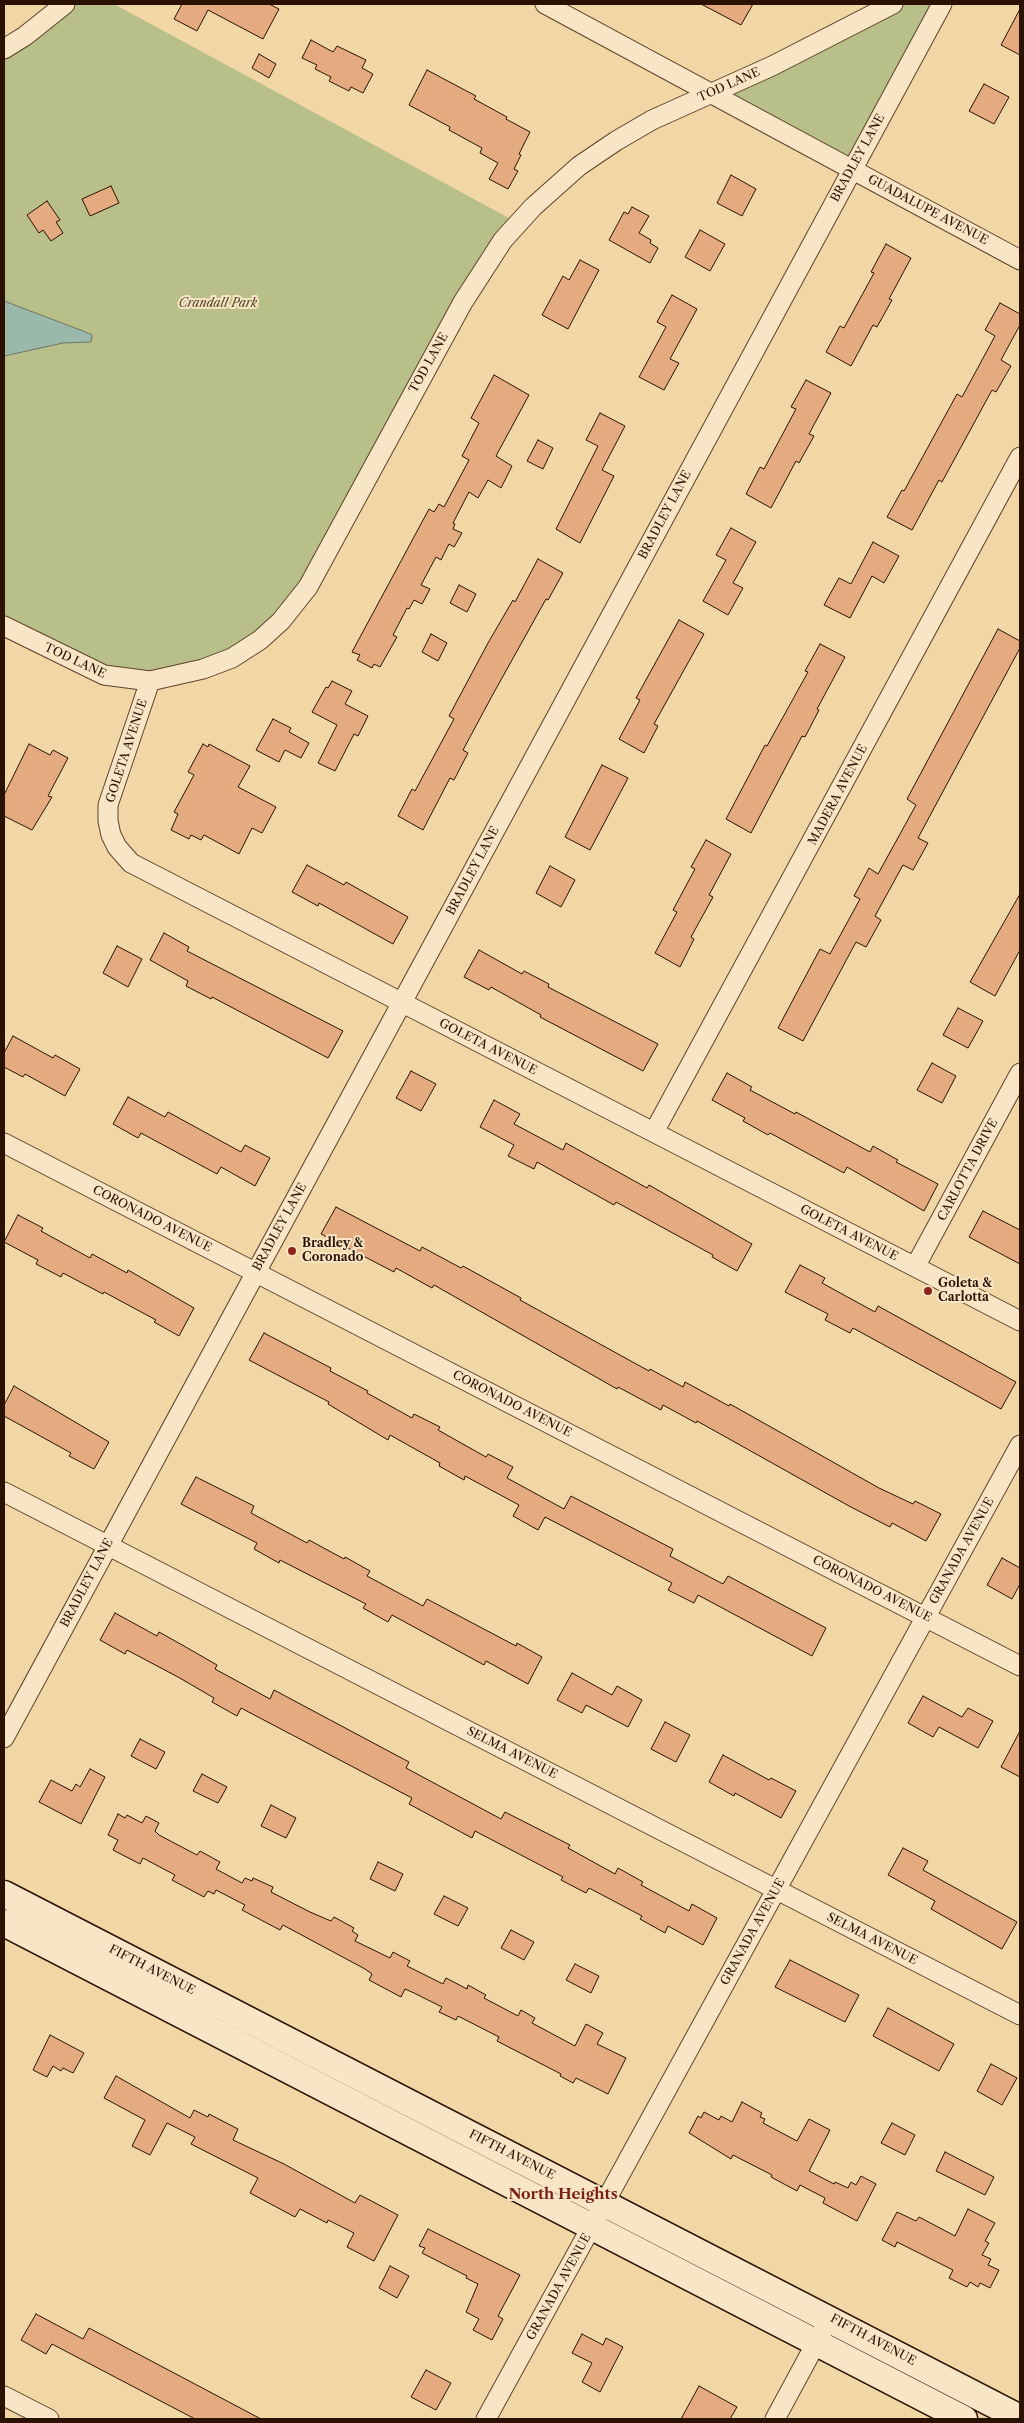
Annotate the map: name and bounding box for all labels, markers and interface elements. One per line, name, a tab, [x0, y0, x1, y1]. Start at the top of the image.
street label: TOD LANE	[696, 65, 762, 105]
street label: BRADLEY LANE	[828, 112, 888, 204]
street label: GUADALUPE AVENUE	[865, 172, 991, 248]
park label: Crandall Park	[179, 297, 257, 311]
street label: TOD LANE	[407, 330, 451, 396]
street label: BRADLEY LANE	[636, 468, 694, 562]
street label: TOD LANE	[42, 640, 108, 682]
street label: GOLETA AVENUE	[103, 697, 151, 805]
street label: MADERA AVENUE	[805, 742, 871, 848]
street label: BRADLEY LANE	[444, 824, 502, 918]
street label: GOLETA AVENUE	[437, 1016, 539, 1078]
street label: CARLOTTA DRIVE	[935, 1116, 1001, 1224]
street label: BRADLEY LANE	[250, 1181, 310, 1273]
street label: CORONADO AVENUE	[90, 1183, 214, 1255]
street label: GOLETA AVENUE	[798, 1202, 900, 1264]
place label: Bradley & Coronado	[302, 1237, 363, 1265]
marker: Bradley & Coronado	[286, 1245, 298, 1257]
place label: Goleta & Carlotta	[938, 1277, 992, 1305]
marker: Goleta & Carlotta	[922, 1285, 934, 1297]
street label: CORONADO AVENUE	[450, 1368, 574, 1440]
street label: GRANADA AVENUE	[927, 1495, 997, 1607]
street label: BRADLEY LANE	[58, 1536, 116, 1630]
street label: CORONADO AVENUE	[810, 1553, 934, 1625]
street label: SELMA AVENUE	[464, 1724, 560, 1782]
street label: GRANADA AVENUE	[718, 1876, 788, 1988]
street label: SELMA AVENUE	[824, 1910, 920, 1968]
street label: FIFTH AVENUE	[106, 1942, 198, 1998]
street label: FIFTH AVENUE	[466, 2127, 558, 2183]
district label: North Heights	[508, 2186, 618, 2204]
street label: GRANADA AVENUE	[524, 2231, 594, 2343]
street label: FIFTH AVENUE	[828, 2311, 918, 2369]

